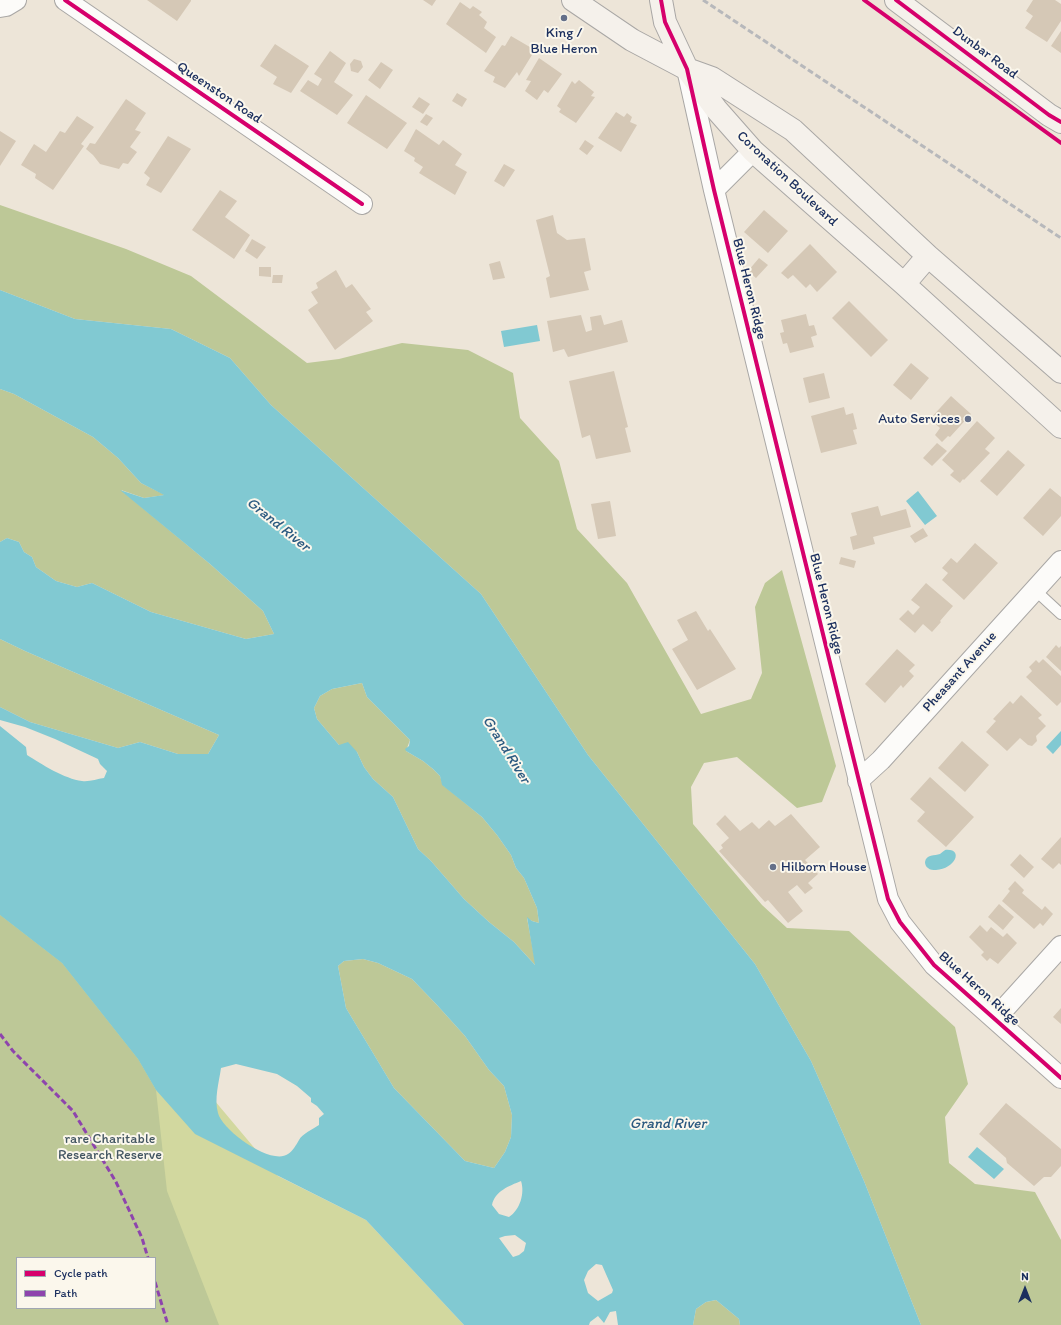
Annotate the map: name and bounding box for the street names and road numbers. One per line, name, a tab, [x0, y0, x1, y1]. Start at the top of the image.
street label: Dunbar Road	[949, 23, 1021, 83]
street label: Queenston Road	[173, 58, 265, 128]
street label: Coronation Boulevard	[733, 128, 841, 230]
street label: Blue Heron Ridge	[728, 237, 770, 341]
street label: Blue Heron Ridge	[805, 552, 847, 656]
street label: Pheasant Avenue	[919, 628, 1001, 716]
street label: Blue Heron Ridge	[935, 948, 1023, 1030]

